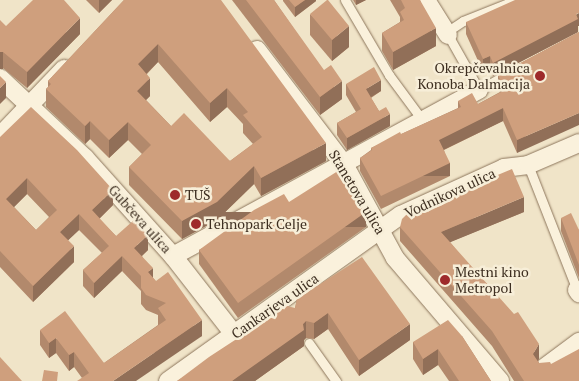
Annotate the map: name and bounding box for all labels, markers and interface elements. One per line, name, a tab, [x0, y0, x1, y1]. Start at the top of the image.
place label: Okrepčevalnica Konoba Dalmacija	[418, 60, 530, 92]
marker: Okrepčevalnica Konoba Dalmacija	[534, 70, 546, 82]
street label: Stanetova ulica	[325, 147, 389, 237]
street label: Vodnikova ulica	[402, 165, 498, 221]
street label: Gubčeva ulica	[105, 181, 175, 257]
place label: TUŠ	[185, 187, 211, 203]
marker: TUŠ	[169, 189, 181, 201]
place label: Tehnopark Celje	[206, 216, 307, 232]
marker: Tehnopark Celje	[190, 218, 202, 230]
place label: Mestni kino Metropol	[455, 264, 529, 296]
street label: Cankarjeva ulica	[228, 270, 322, 342]
marker: Mestni kino Metropol	[439, 274, 451, 286]

